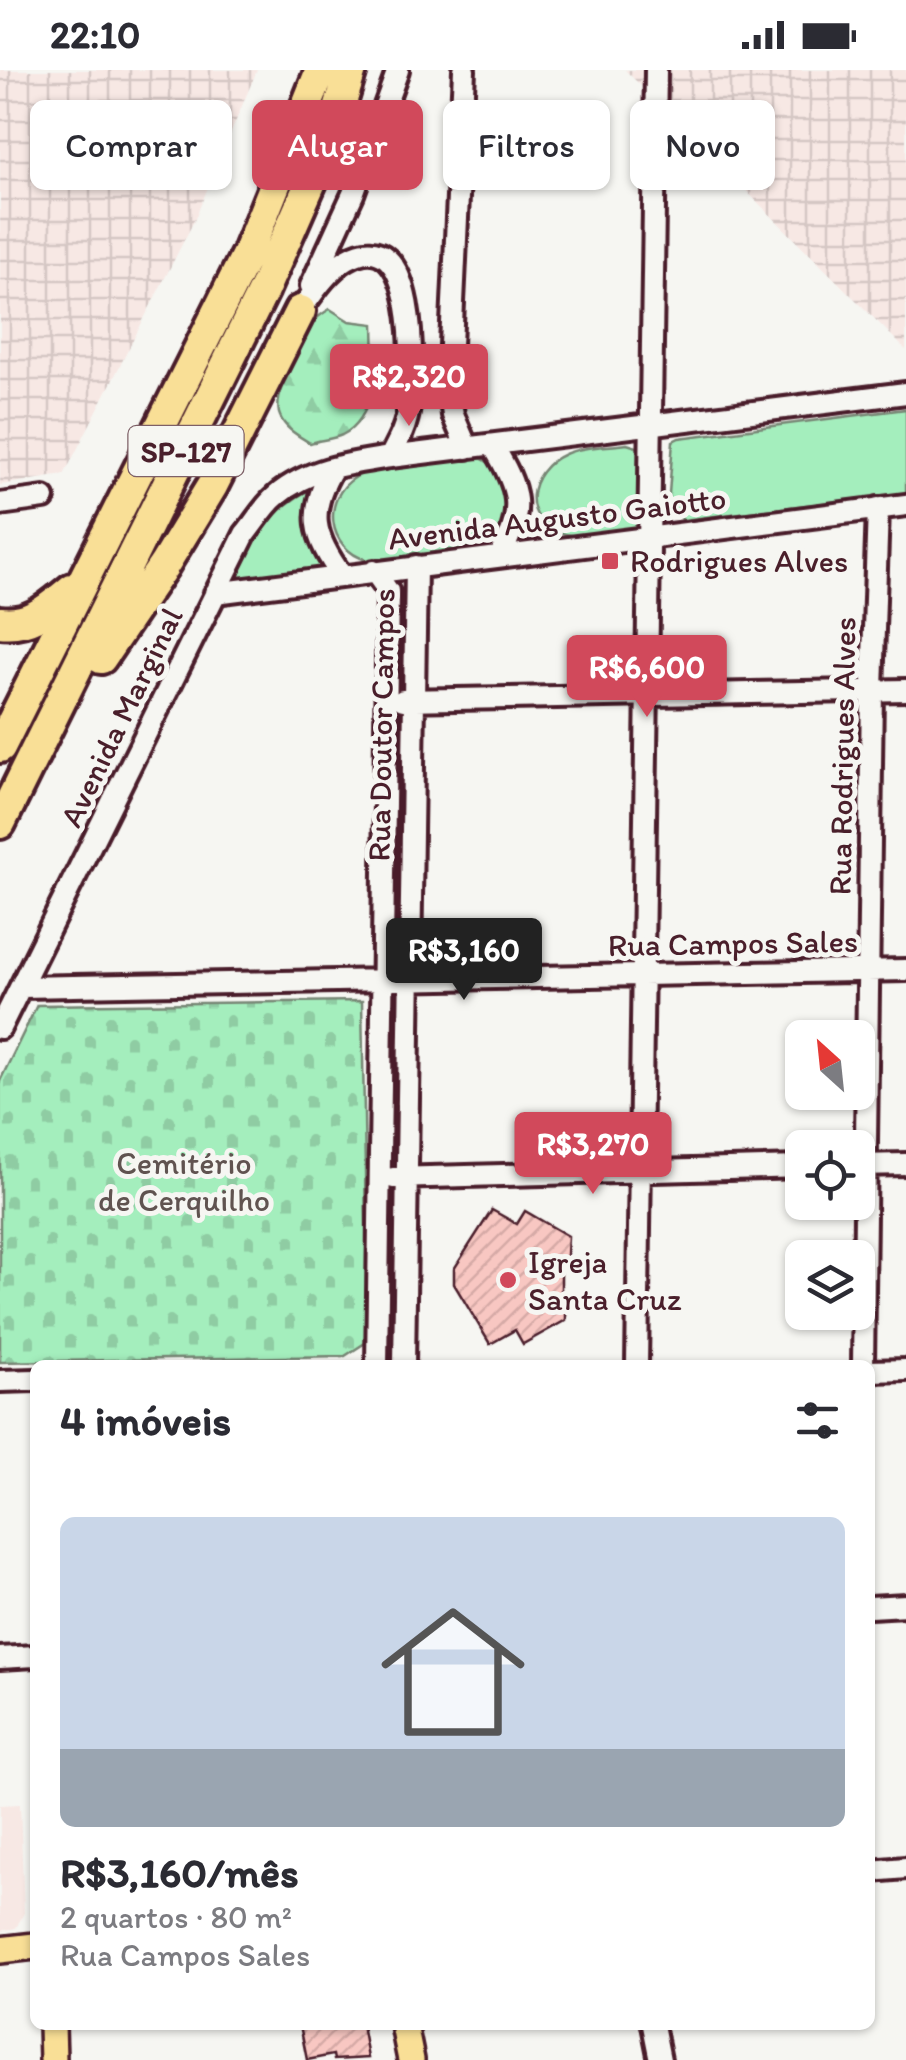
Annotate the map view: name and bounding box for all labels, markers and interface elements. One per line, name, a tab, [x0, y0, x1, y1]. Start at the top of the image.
text: 22:10	[50, 12, 140, 58]
chip: Comprar	[30, 100, 232, 190]
chip: Alugar	[252, 100, 423, 190]
chip: Filtros	[443, 100, 610, 190]
chip: Novo	[630, 100, 775, 190]
pin: R$2,320	[317, 344, 501, 429]
text: R$2,320	[352, 357, 466, 395]
road number: SP-127	[128, 426, 244, 476]
street label: Avenida Augusto Gaiotto	[386, 478, 728, 558]
place label: Rodrigues Alves	[630, 542, 848, 580]
marker: Rodrigues Alves	[599, 550, 621, 572]
street label: Rua Doutor Campos	[360, 588, 402, 862]
street label: Avenida Marginal	[51, 601, 191, 833]
street label: Rua Rodrigues Alves	[821, 616, 863, 896]
pin: R$6,600	[555, 635, 739, 720]
text: R$6,600	[589, 648, 705, 686]
pin: R$3,160	[372, 918, 556, 1003]
street label: Rua Campos Sales	[608, 922, 858, 964]
text: R$3,160	[408, 931, 520, 969]
north arrow	[785, 1020, 875, 1110]
map controls	[785, 1020, 875, 1330]
pin: R$3,270	[501, 1112, 685, 1197]
text: R$3,270	[537, 1125, 650, 1163]
button: locate	[785, 1130, 875, 1220]
park label: Cemitério de Cerquilho	[98, 1144, 270, 1219]
button: layers	[785, 1240, 875, 1330]
place label: Igreja Santa Cruz	[528, 1243, 682, 1318]
marker: Igreja Santa Cruz	[497, 1269, 519, 1291]
icon: filters	[790, 1393, 845, 1448]
text: 4 imóveis	[60, 1395, 231, 1446]
icon: home	[363, 1582, 543, 1762]
text: R$3,160/mês	[60, 1847, 299, 1898]
text: 2 quartos · 80 m²	[60, 1898, 292, 1936]
text: Rua Campos Sales	[60, 1936, 310, 1974]

